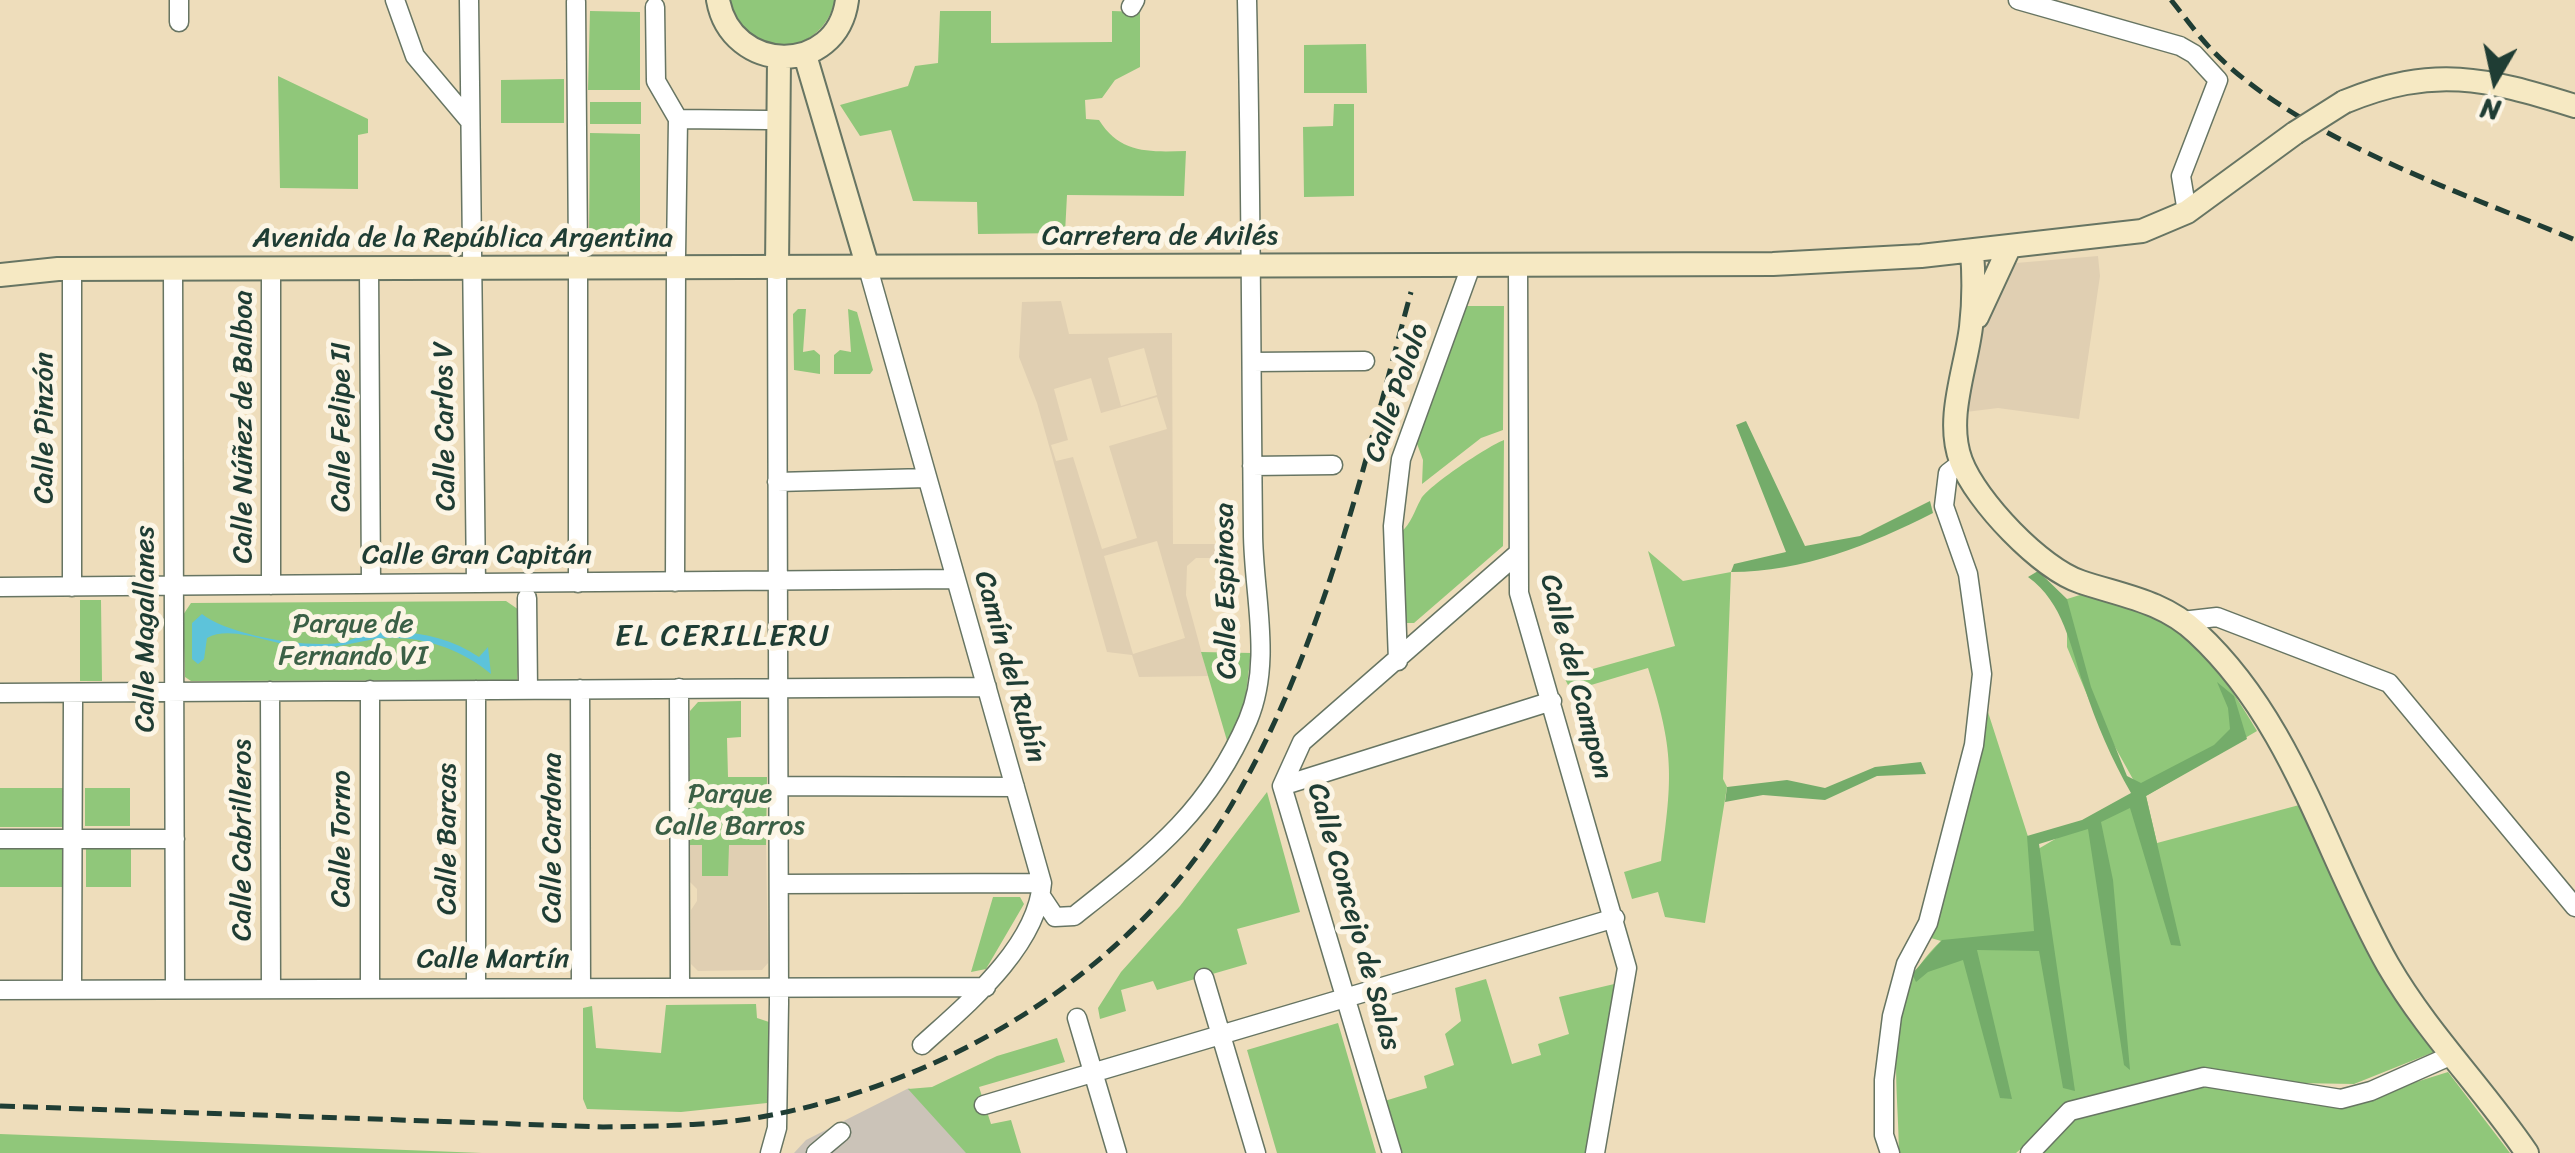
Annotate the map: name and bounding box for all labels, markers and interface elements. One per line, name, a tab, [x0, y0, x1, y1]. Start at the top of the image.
north arrow	[2445, 30, 2545, 130]
text: N	[2477, 84, 2504, 136]
street label: Carretera de Avilés	[1042, 220, 1278, 254]
street label: Avenida de la República Argentina	[253, 222, 673, 256]
street label: Calle Núñez de Balboa	[227, 291, 261, 563]
street label: Calle Pololo	[1359, 319, 1437, 467]
street label: Calle Carlos V	[428, 341, 464, 511]
street label: Calle Felipe II	[325, 342, 359, 512]
street label: Calle Pinzón	[28, 352, 62, 504]
street label: Calle Espinosa	[1209, 502, 1245, 680]
street label: Calle Magallanes	[129, 526, 163, 732]
street label: Calle Gran Capitán	[362, 539, 592, 573]
street label: Camín del Rubín	[966, 567, 1052, 767]
street label: Calle del Campon	[1531, 571, 1619, 783]
park label: Parque de Fernando VI	[278, 608, 428, 674]
district label: EL CERILLERU	[616, 619, 830, 655]
street label: Calle Cabrilleros	[226, 739, 260, 941]
street label: Calle Cardona	[536, 753, 570, 923]
street label: Calle Barcas	[431, 763, 465, 915]
street label: Calle Torno	[325, 770, 359, 908]
park label: Parque Calle Barros	[655, 778, 805, 844]
street label: Calle Concejo de Salas	[1299, 779, 1407, 1055]
street label: Calle Martín	[417, 943, 569, 977]

